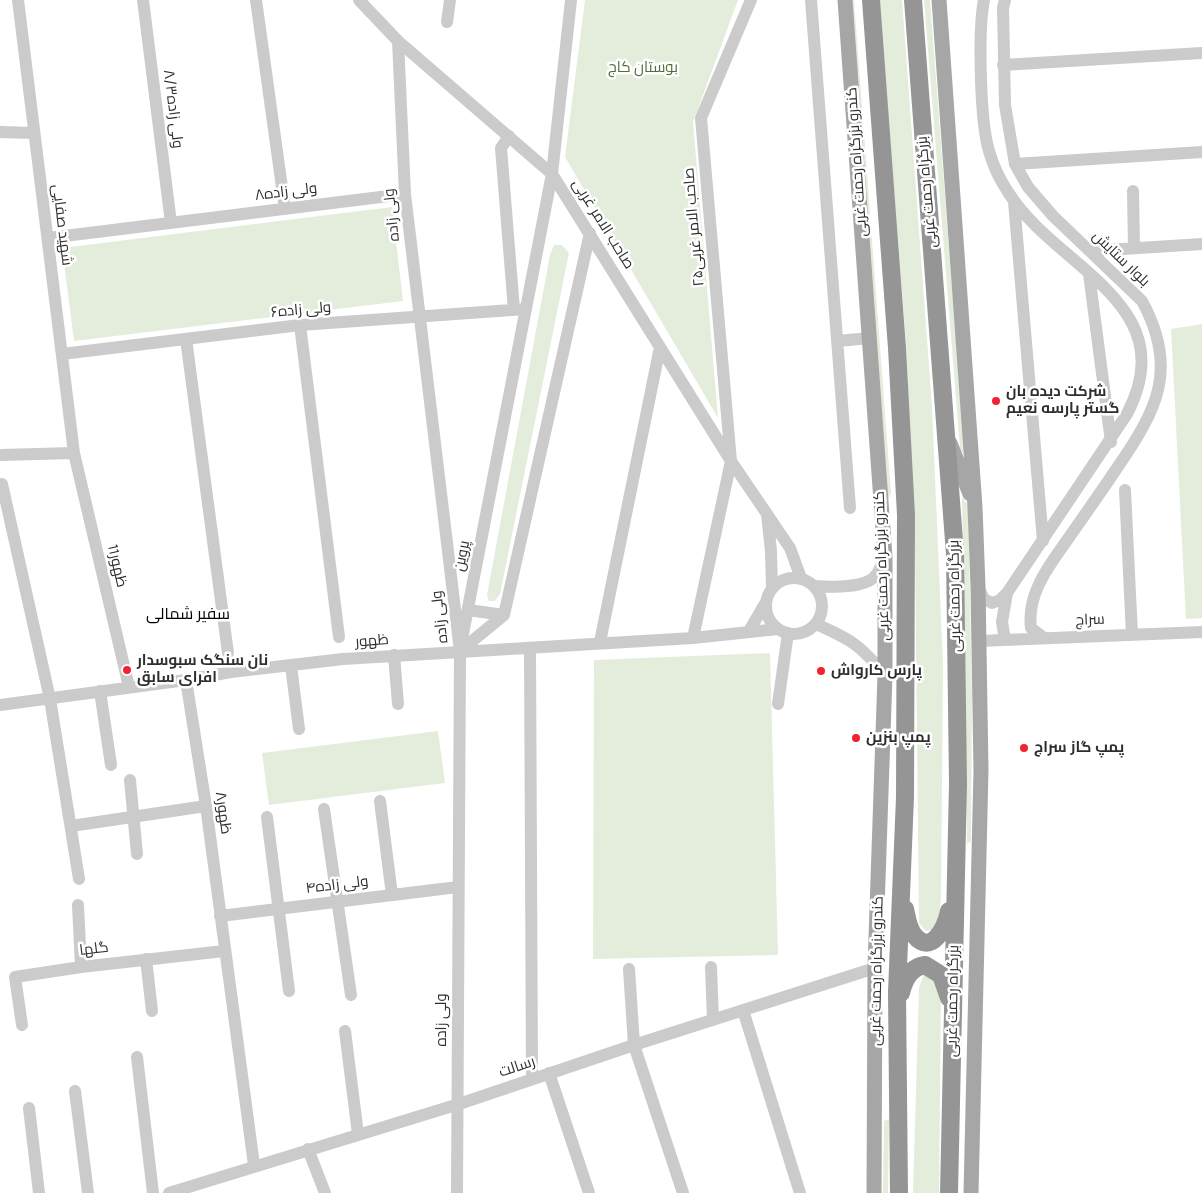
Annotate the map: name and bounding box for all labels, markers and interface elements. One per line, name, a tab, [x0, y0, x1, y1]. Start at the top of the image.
park label: بوستان کاج	[608, 59, 678, 77]
street label: ولی زاده۸/۳	[159, 69, 187, 149]
street label: کندرو بزرگراه رحمت غربی	[843, 87, 871, 237]
street label: بزرگراه رحمت غربی	[913, 135, 941, 249]
street label: صاحب الامر غربی۲۵	[680, 167, 708, 287]
street label: صاحب الامر غربی	[568, 176, 638, 272]
street label: ولی زاده۸	[254, 179, 318, 205]
street label: شهید صفایی	[48, 183, 76, 267]
street label: ولی زاده	[380, 188, 404, 242]
street label: بلوار ستایش	[1089, 227, 1153, 291]
street label: ولی زاده۶	[270, 298, 332, 322]
place label: شرکت دیده بان گستر پارسه نعیم	[1006, 383, 1119, 418]
marker: شرکت دیده بان گستر پارسه نعیم	[990, 395, 1002, 407]
street label: کندرو بزرگراه رحمت غربی	[870, 491, 894, 641]
street label: پروین	[450, 539, 474, 573]
street label: بزرگراه رحمت غربی	[945, 540, 965, 652]
street label: 11ظهور	[103, 543, 131, 589]
street label: ولی زاده	[428, 590, 452, 644]
district label: سفیر شمالی	[146, 604, 230, 624]
street label: سراج	[1075, 610, 1105, 630]
street label: ظهور	[355, 631, 389, 651]
place label: نان سنگک سبوسدار افرای سابق	[137, 652, 268, 687]
place label: پارس کارواش	[831, 662, 922, 680]
marker: نان سنگک سبوسدار افرای سابق	[121, 664, 133, 676]
marker: پارس کارواش	[815, 665, 827, 677]
place label: پمپ بنزین	[866, 729, 931, 747]
marker: پمپ بنزین	[850, 732, 862, 744]
place label: پمپ گاز سراج	[1034, 739, 1124, 757]
marker: پمپ گاز سراج	[1018, 742, 1030, 754]
street label: ظهور۸	[211, 790, 235, 836]
street label: ولی زاده۴	[305, 872, 369, 898]
street label: کندرو بزرگراه رحمت غربی	[867, 896, 887, 1046]
street label: گلها	[78, 938, 110, 960]
street label: بزرگراه رحمت غربی	[943, 945, 963, 1057]
street label: ولی زاده	[433, 993, 451, 1047]
street label: رسالت	[497, 1053, 537, 1081]

